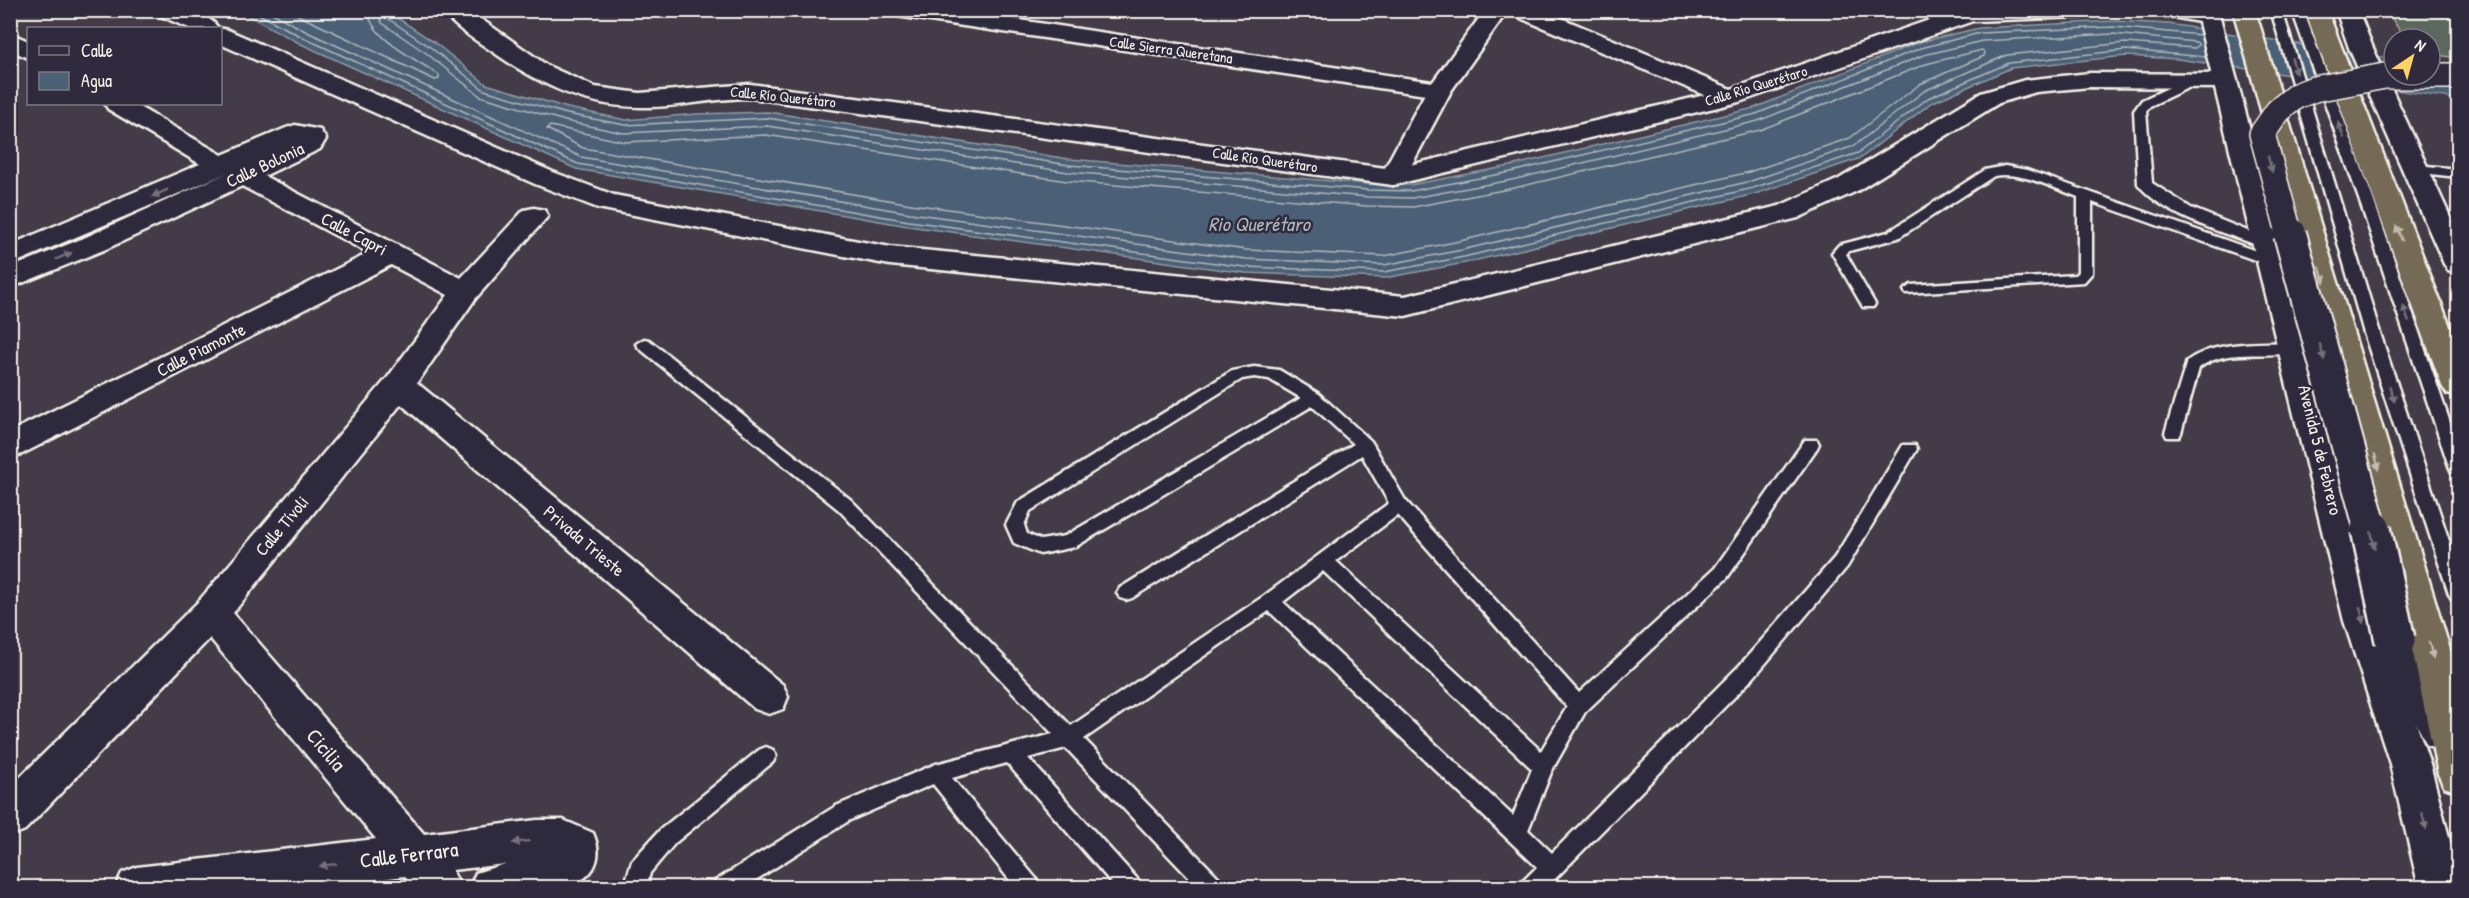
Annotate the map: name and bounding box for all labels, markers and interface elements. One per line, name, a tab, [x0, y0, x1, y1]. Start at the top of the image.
legend	[27, 27, 222, 105]
north arrow	[2382, 27, 2442, 87]
street label: Calle Sierra Queretana	[1108, 30, 1234, 69]
text: N	[2411, 33, 2431, 57]
text: Calle	[81, 38, 113, 63]
one-way arrow	[2290, 57, 2299, 75]
street label: Calle Río Querétaro	[1702, 60, 1810, 111]
text: Agua	[81, 68, 112, 93]
street label: Calle Río Querétaro	[729, 81, 837, 112]
one-way arrow	[2335, 121, 2345, 139]
street label: Calle Bolonia	[222, 136, 308, 194]
street label: Calle Río Querétaro	[1211, 142, 1319, 177]
one-way arrow	[2266, 155, 2275, 173]
one-way arrow	[151, 188, 169, 198]
street label: Calle Capri	[317, 206, 392, 261]
water label: Rio Querétaro	[1208, 210, 1312, 237]
one-way arrow	[2394, 224, 2404, 242]
one-way arrow	[56, 251, 74, 261]
one-way arrow	[2318, 266, 2328, 284]
one-way arrow	[2400, 305, 2410, 323]
street label: Calle Piamonte	[152, 316, 250, 383]
one-way arrow	[2318, 343, 2327, 361]
street label: Avenida 5 de Febrero	[2292, 382, 2349, 518]
one-way arrow	[2388, 385, 2398, 403]
one-way arrow	[2373, 453, 2382, 471]
street label: Calle Tívoli	[249, 490, 314, 561]
street label: Privada Trieste	[538, 499, 630, 582]
one-way arrow	[2369, 531, 2378, 550]
one-way arrow	[2358, 606, 2367, 624]
one-way arrow	[2426, 641, 2436, 659]
street label: Cicilia	[300, 722, 353, 777]
one-way arrow	[2420, 812, 2430, 830]
street label: Calle Ferrara	[358, 834, 460, 875]
one-way arrow	[512, 837, 531, 847]
one-way arrow	[318, 860, 337, 870]

